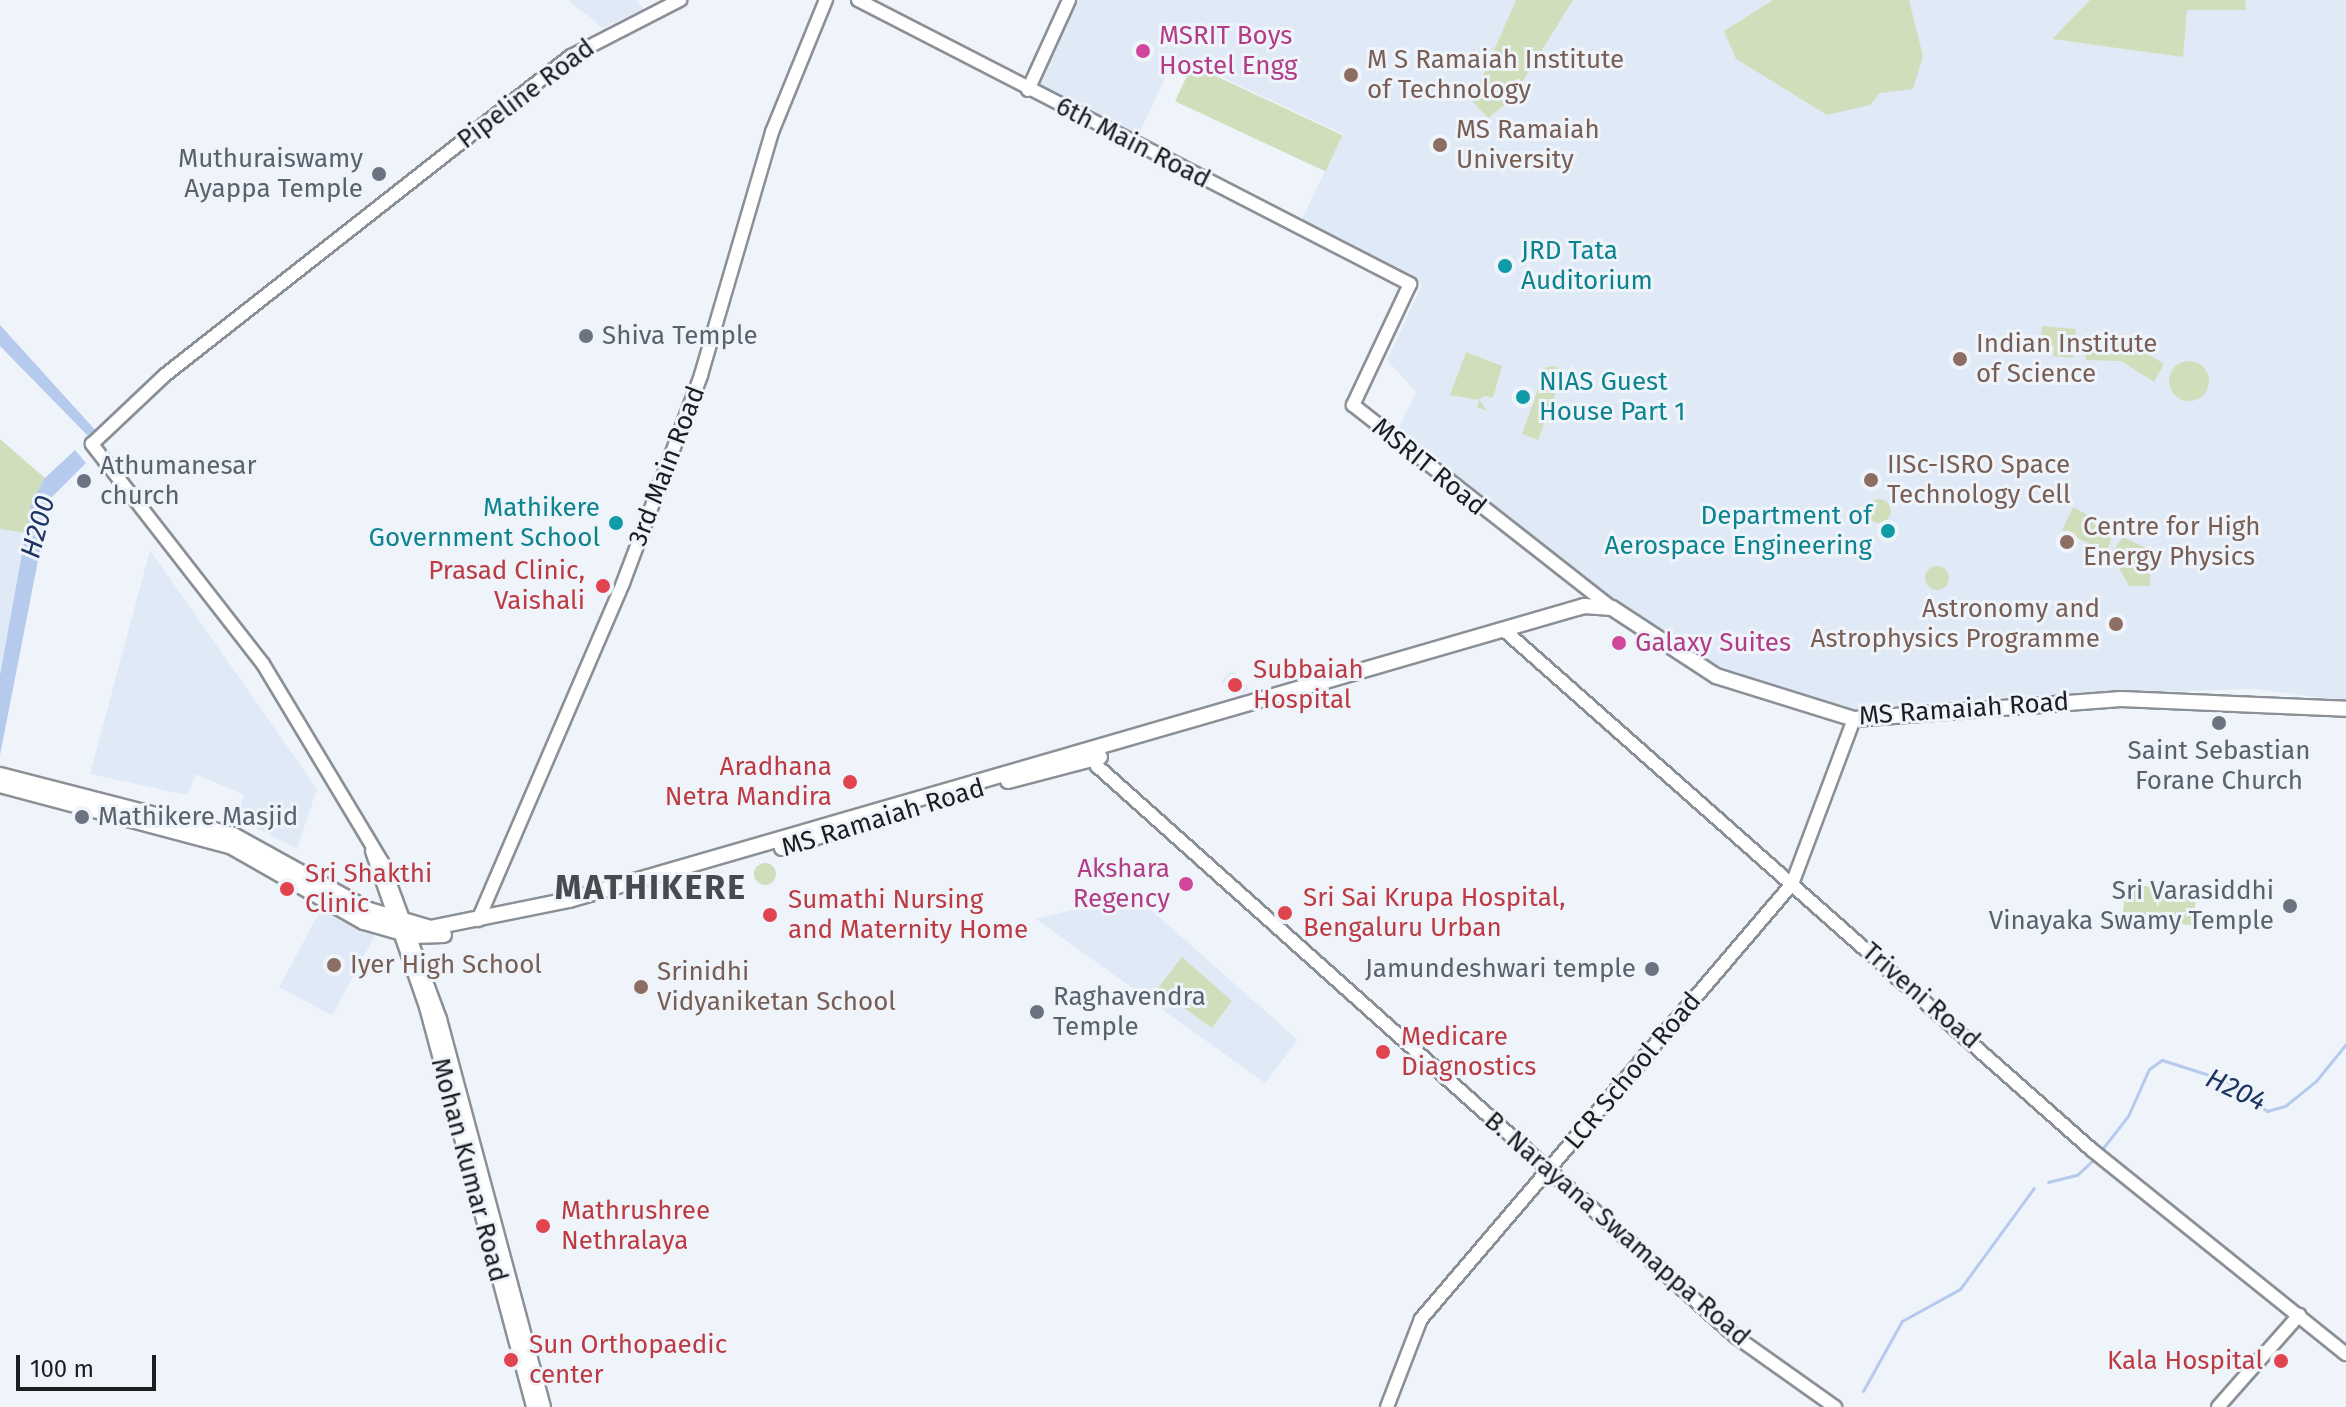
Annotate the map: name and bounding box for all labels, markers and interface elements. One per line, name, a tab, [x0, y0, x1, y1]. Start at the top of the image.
place label: MSRIT Boys Hostel Engg	[1159, 20, 1298, 82]
street label: Pipeline Road	[451, 32, 601, 156]
marker: MSRIT Boys Hostel Engg	[1134, 42, 1152, 60]
place label: M S Ramaiah Institute of Technology	[1367, 44, 1624, 106]
marker: M S Ramaiah Institute of Technology	[1342, 66, 1360, 84]
street label: 6th Main Road	[1051, 91, 1215, 195]
place label: MS Ramaiah University	[1456, 114, 1600, 176]
marker: MS Ramaiah University	[1431, 136, 1449, 154]
place label: Muthuraiswamy Ayappa Temple	[178, 143, 363, 204]
marker: Muthuraiswamy Ayappa Temple	[370, 165, 388, 183]
place label: JRD Tata Auditorium	[1521, 235, 1653, 296]
marker: JRD Tata Auditorium	[1496, 257, 1514, 275]
place label: Shiva Temple	[602, 320, 758, 352]
marker: Shiva Temple	[577, 327, 595, 345]
place label: Indian Institute of Science	[1976, 328, 2158, 390]
marker: Indian Institute of Science	[1951, 350, 1969, 368]
place label: NIAS Guest House Part 1	[1539, 366, 1686, 428]
street label: 3rd Main Road	[622, 382, 712, 550]
marker: NIAS Guest House Part 1	[1514, 388, 1532, 406]
street label: MSRIT Road	[1366, 412, 1492, 522]
place label: IISc-ISRO Space Technology Cell	[1887, 449, 2071, 510]
place label: Athumanesar church	[100, 450, 257, 512]
marker: IISc-ISRO Space Technology Cell	[1862, 471, 1880, 489]
marker: Athumanesar church	[75, 472, 93, 490]
water label: H200	[14, 492, 62, 562]
place label: Mathikere Government School	[369, 492, 600, 554]
place label: Department of Aerospace Engineering	[1605, 500, 1872, 562]
place label: Centre for High Energy Physics	[2083, 511, 2260, 572]
marker: Mathikere Government School	[607, 514, 625, 532]
marker: Department of Aerospace Engineering	[1879, 522, 1897, 540]
marker: Centre for High Energy Physics	[2058, 533, 2076, 551]
place label: Prasad Clinic, Vaishali	[428, 555, 585, 616]
marker: Prasad Clinic, Vaishali	[592, 575, 614, 597]
place label: Astronomy and Astrophysics Programme	[1811, 593, 2100, 654]
marker: Astronomy and Astrophysics Programme	[2107, 615, 2125, 633]
place label: Galaxy Suites	[1635, 627, 1791, 659]
marker: Galaxy Suites	[1610, 634, 1628, 652]
place label: Subbaiah Hospital	[1253, 654, 1364, 716]
marker: Subbaiah Hospital	[1224, 674, 1246, 696]
street label: MS Ramaiah Road	[1858, 686, 2070, 732]
marker: Saint Sebastian Forane Church	[2210, 714, 2228, 732]
place label: Saint Sebastian Forane Church	[2128, 735, 2310, 796]
place label: Aradhana Netra Mandira	[665, 751, 832, 812]
marker: Aradhana Netra Mandira	[839, 771, 861, 793]
street label: MS Ramaiah Road	[778, 772, 988, 864]
place label: Mathikere Masjid	[98, 801, 298, 833]
marker: Mathikere Masjid	[73, 808, 91, 826]
place label: Akshara Regency	[1073, 853, 1170, 914]
place label: Sri Shakthi Clinic	[305, 858, 432, 920]
district label: MATHIKERE	[555, 868, 747, 908]
marker: Akshara Regency	[1177, 875, 1195, 893]
place label: Sri Varasiddhi Vinayaka Swamy Temple	[1989, 875, 2274, 936]
marker: Sri Shakthi Clinic	[276, 878, 298, 900]
place label: Sri Sai Krupa Hospital, Bengaluru Urban	[1303, 882, 1565, 944]
place label: Sumathi Nursing and Maternity Home	[788, 884, 1028, 946]
marker: Sri Varasiddhi Vinayaka Swamy Temple	[2281, 897, 2299, 915]
marker: Sri Sai Krupa Hospital, Bengaluru Urban	[1274, 902, 1296, 924]
marker: Sumathi Nursing and Maternity Home	[759, 904, 781, 926]
street label: Triveni Road	[1856, 936, 1986, 1056]
place label: Iyer High School	[350, 949, 542, 981]
place label: Jamundeshwari temple	[1365, 953, 1636, 985]
marker: Iyer High School	[325, 956, 343, 974]
place label: Srinidhi Vidyaniketan School	[657, 956, 896, 1018]
marker: Jamundeshwari temple	[1643, 960, 1661, 978]
marker: Srinidhi Vidyaniketan School	[632, 978, 650, 996]
place label: Raghavendra Temple	[1053, 981, 1206, 1042]
street label: LCR School Road	[1558, 986, 1708, 1156]
marker: Raghavendra Temple	[1028, 1003, 1046, 1021]
place label: Medicare Diagnostics	[1401, 1021, 1536, 1082]
marker: Medicare Diagnostics	[1372, 1041, 1394, 1063]
street label: Mohan Kumar Road	[424, 1055, 514, 1285]
water label: H204	[2200, 1062, 2272, 1118]
street label: B. Narayana Swamappa Road	[1478, 1105, 1756, 1353]
place label: Mathrushree Nethralaya	[561, 1195, 710, 1256]
marker: Mathrushree Nethralaya	[532, 1215, 554, 1237]
place label: Sun Orthopaedic center	[529, 1329, 727, 1390]
scale bar	[20, 1339, 160, 1389]
place label: Kala Hospital	[2107, 1345, 2263, 1377]
marker: Sun Orthopaedic center	[500, 1349, 522, 1371]
marker: Kala Hospital	[2270, 1350, 2292, 1372]
text: 100 m	[30, 1355, 94, 1383]

